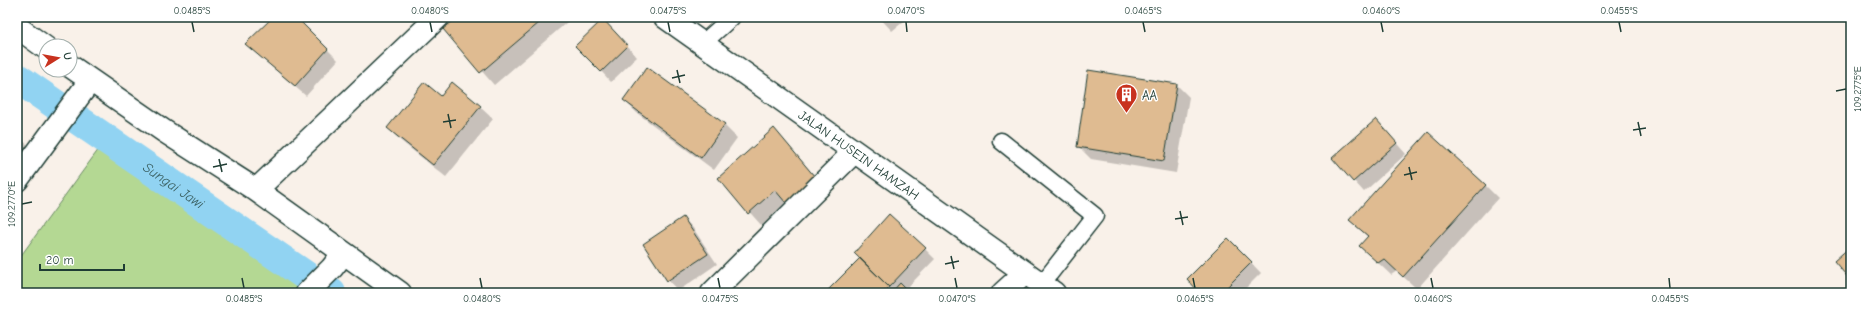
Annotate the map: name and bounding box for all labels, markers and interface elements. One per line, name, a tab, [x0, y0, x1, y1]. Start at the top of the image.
text: 0.0485°S	[173, 5, 211, 17]
text: 0.0480°S	[411, 5, 449, 17]
text: 0.0475°S	[650, 5, 687, 17]
text: 0.0470°S	[887, 5, 925, 17]
text: 0.0465°S	[1124, 5, 1162, 17]
text: 0.0460°S	[1362, 5, 1400, 17]
text: 0.0455°S	[1600, 5, 1638, 17]
north arrow	[38, 38, 78, 78]
text: U	[60, 51, 74, 61]
text: 109.2775°E	[1852, 66, 1864, 112]
building icon: AA	[1113, 82, 1139, 115]
place label: AA	[1142, 88, 1158, 103]
street label: JALAN HUSEIN HAMZAH	[796, 107, 922, 203]
water label: Sungai Jawi	[140, 158, 208, 213]
text: 109.2770°E	[6, 181, 18, 227]
scale bar	[40, 246, 124, 272]
text: 20 m	[46, 253, 74, 267]
text: 0.0485°S	[225, 293, 263, 305]
text: 0.0480°S	[463, 293, 501, 305]
text: 0.0475°S	[702, 293, 739, 305]
text: 0.0470°S	[938, 293, 976, 305]
text: 0.0465°S	[1176, 293, 1214, 305]
text: 0.0460°S	[1414, 293, 1452, 305]
text: 0.0455°S	[1651, 293, 1689, 305]

